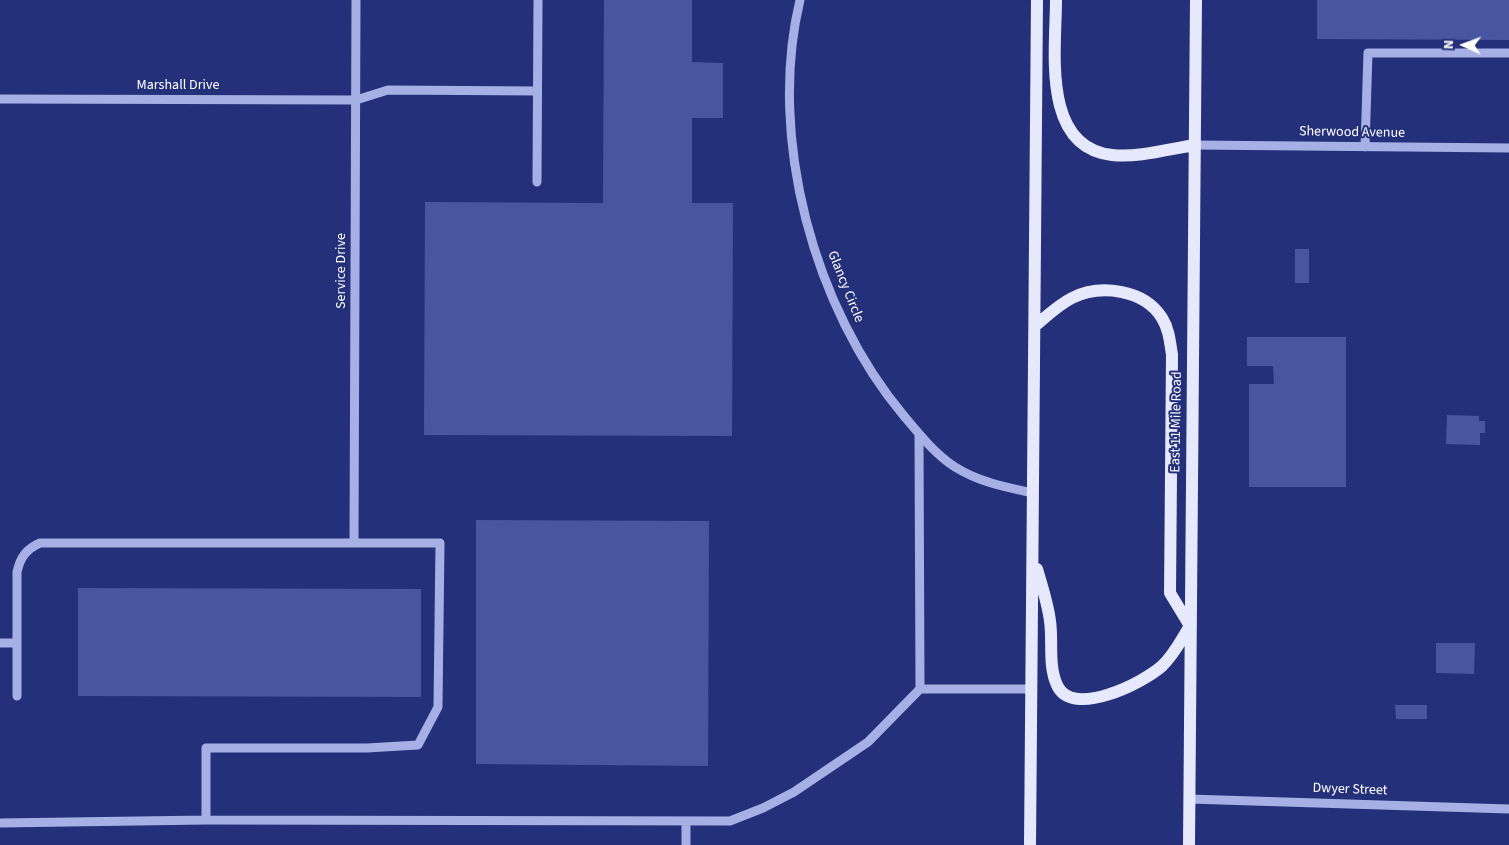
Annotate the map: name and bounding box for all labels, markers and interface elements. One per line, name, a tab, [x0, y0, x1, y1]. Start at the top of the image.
north arrow	[1439, 20, 1489, 70]
text: N	[1439, 39, 1459, 49]
street label: Marshall Drive	[137, 78, 219, 94]
street label: Sherwood Avenue	[1299, 124, 1405, 142]
street label: Service Drive	[334, 233, 350, 309]
street label: Glancy Circle	[823, 249, 867, 325]
street label: East 11 Mile Road	[1168, 371, 1186, 473]
street label: Dwyer Street	[1312, 780, 1388, 800]

